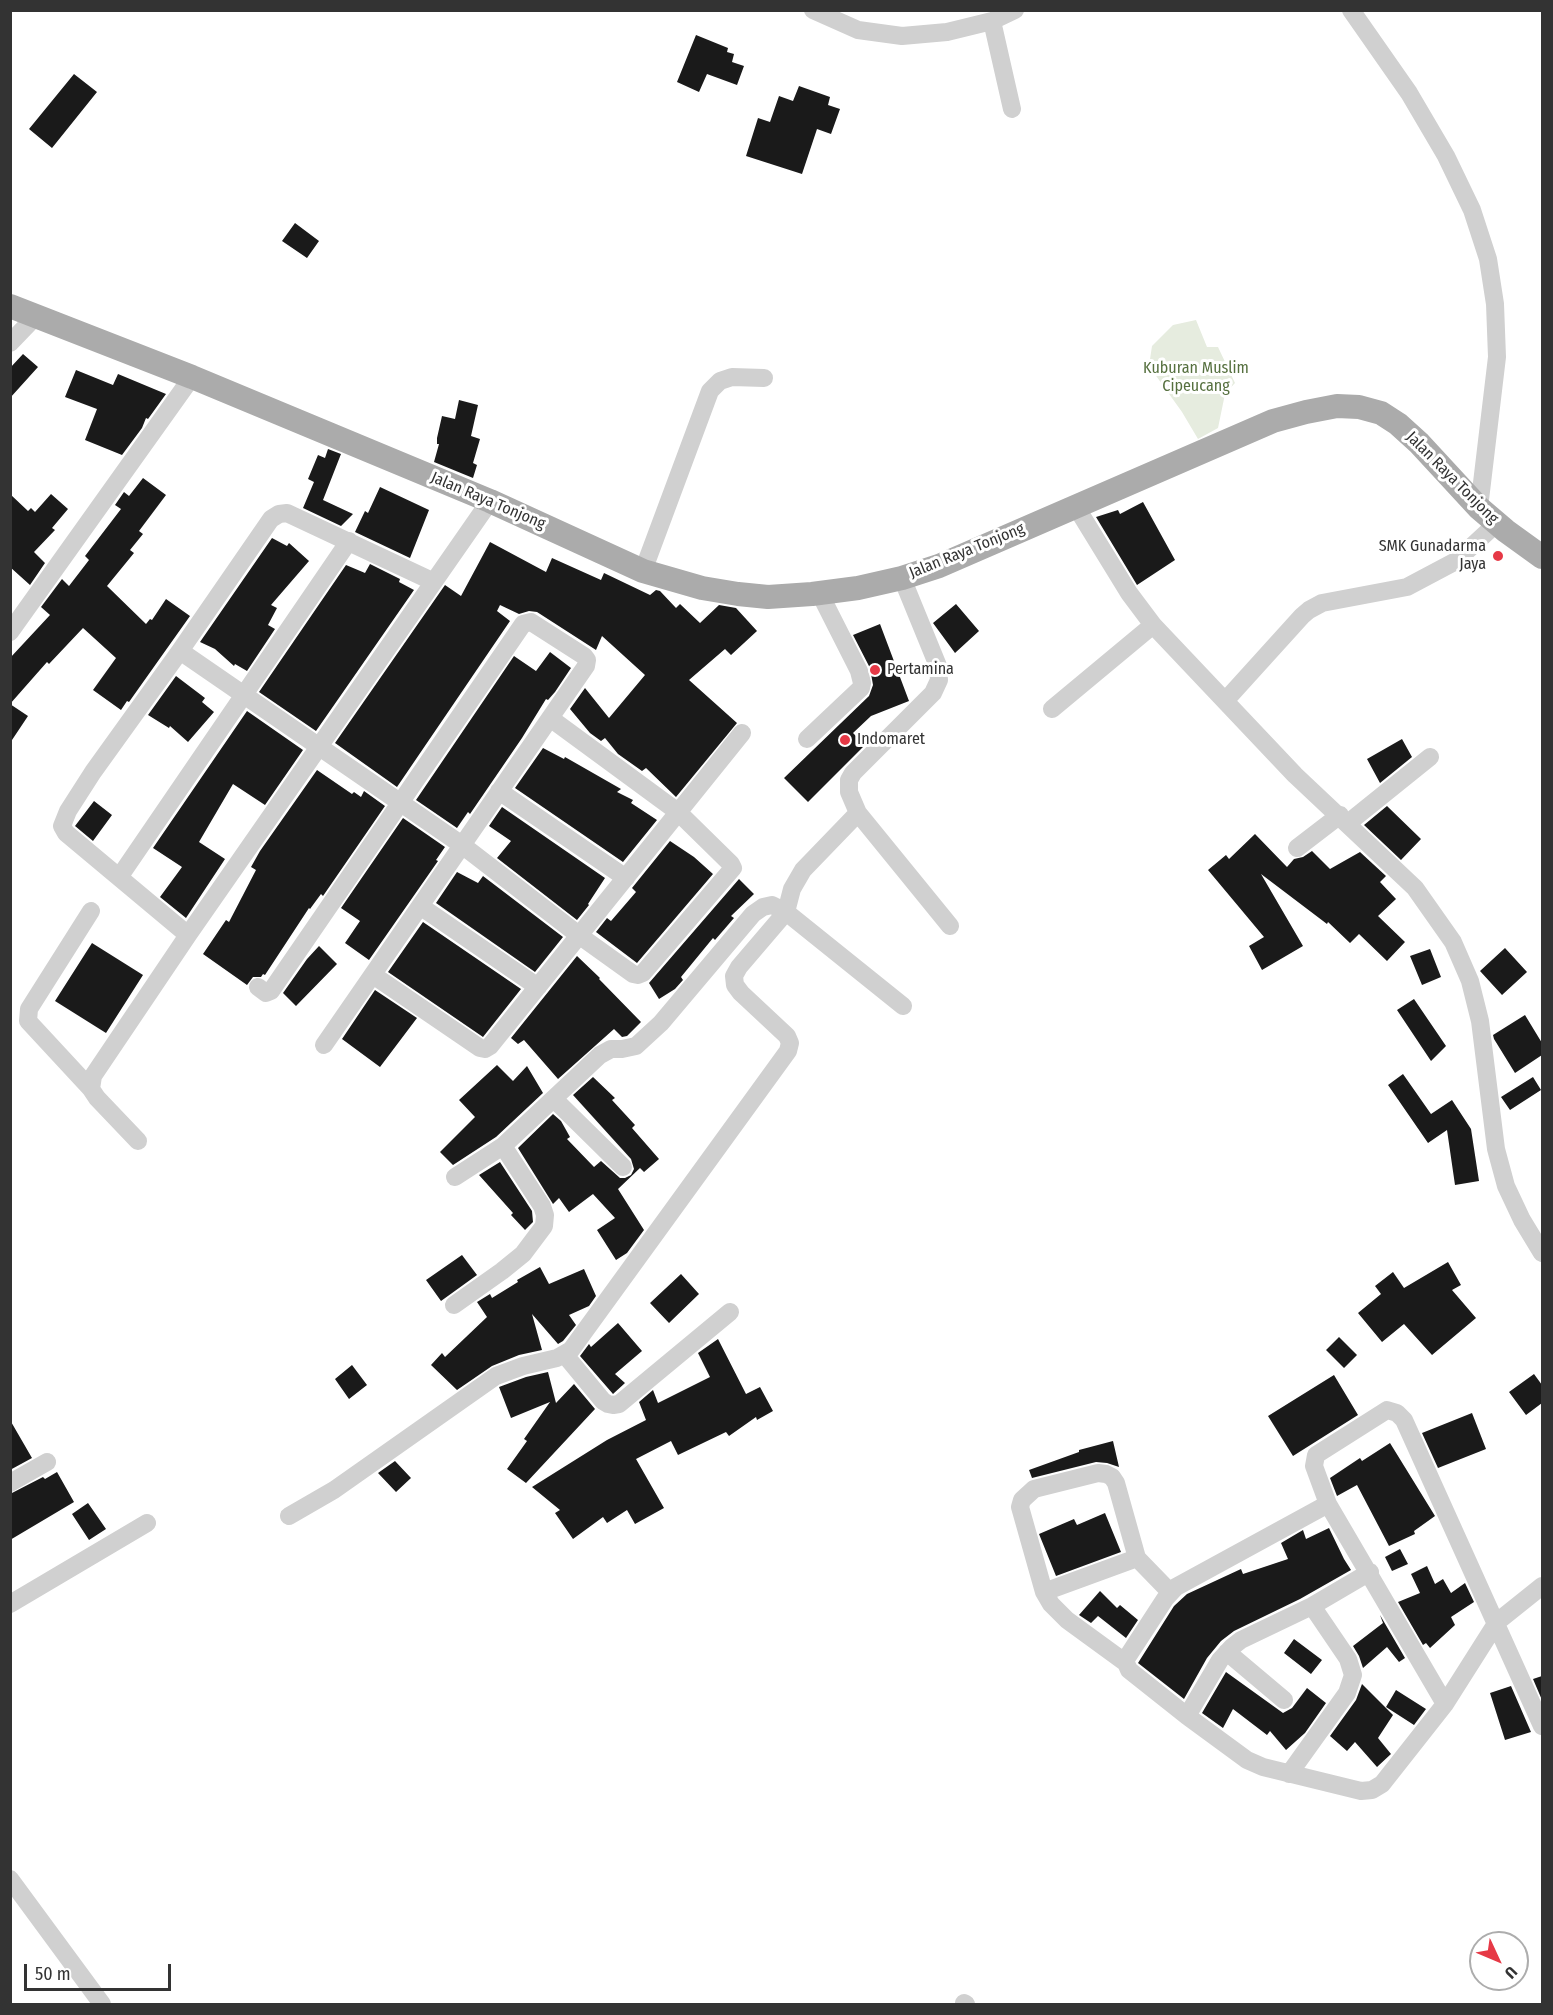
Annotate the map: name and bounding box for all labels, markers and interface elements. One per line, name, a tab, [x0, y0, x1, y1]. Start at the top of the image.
park label: Kuburan Muslim Cipeucang	[1143, 359, 1249, 397]
street label: Jalan Raya Tonjong	[1402, 428, 1502, 528]
street label: Jalan Raya Tonjong	[428, 468, 548, 534]
street label: Jalan Raya Tonjong	[907, 519, 1027, 583]
place label: SMK Gunadarma Jaya	[1379, 537, 1486, 575]
marker: SMK Gunadarma Jaya	[1491, 549, 1505, 563]
place label: Pertamina	[887, 660, 954, 680]
marker: Pertamina	[868, 663, 882, 677]
place label: Indomaret	[857, 730, 925, 750]
marker: Indomaret	[838, 733, 852, 747]
north arrow	[1469, 1931, 1529, 1991]
scale bar	[27, 1952, 174, 1990]
text: U	[1501, 1962, 1521, 1982]
text: 50 m	[35, 1963, 71, 1985]

